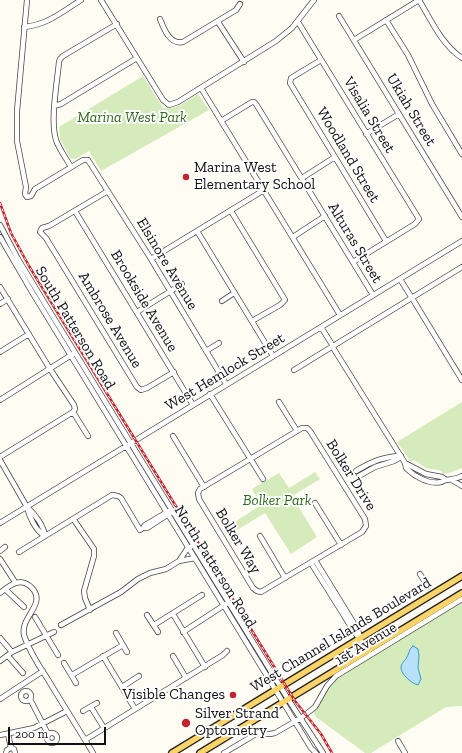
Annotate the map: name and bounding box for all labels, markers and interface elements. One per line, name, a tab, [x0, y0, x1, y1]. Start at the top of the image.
street label: Ukiah Street	[382, 71, 440, 149]
street label: Visalia Street	[339, 74, 399, 156]
street label: Woodland Street	[312, 104, 384, 206]
park label: Marina West Park	[77, 109, 187, 127]
place label: Marina West Elementary School	[194, 159, 315, 194]
marker: Marina West Elementary School	[181, 172, 191, 182]
street label: Alturas Street	[324, 199, 386, 287]
street label: Elsinore Avenue	[132, 215, 202, 313]
street label: Brookside Avenue	[107, 247, 181, 355]
street label: South Patterson Road	[31, 263, 119, 393]
street label: Ambrose Avenue	[74, 269, 146, 371]
street label: West Hemlock Street	[162, 329, 288, 415]
street label: Bolker Drive	[322, 436, 380, 514]
park label: Bolker Park	[243, 492, 311, 510]
street label: North Patterson Road	[170, 503, 260, 631]
street label: Bolker Way	[211, 505, 265, 577]
street label: West Channel Islands Boulevard	[247, 574, 435, 696]
street label: 1st Avenue	[332, 619, 400, 669]
place label: Visible Changes	[122, 686, 225, 704]
marker: Visible Changes	[228, 690, 238, 700]
place label: Silver Strand Optometry	[195, 705, 279, 740]
marker: Silver Strand Optometry	[180, 717, 192, 729]
scale bar	[10, 719, 108, 745]
text: 200 m	[15, 727, 48, 741]

